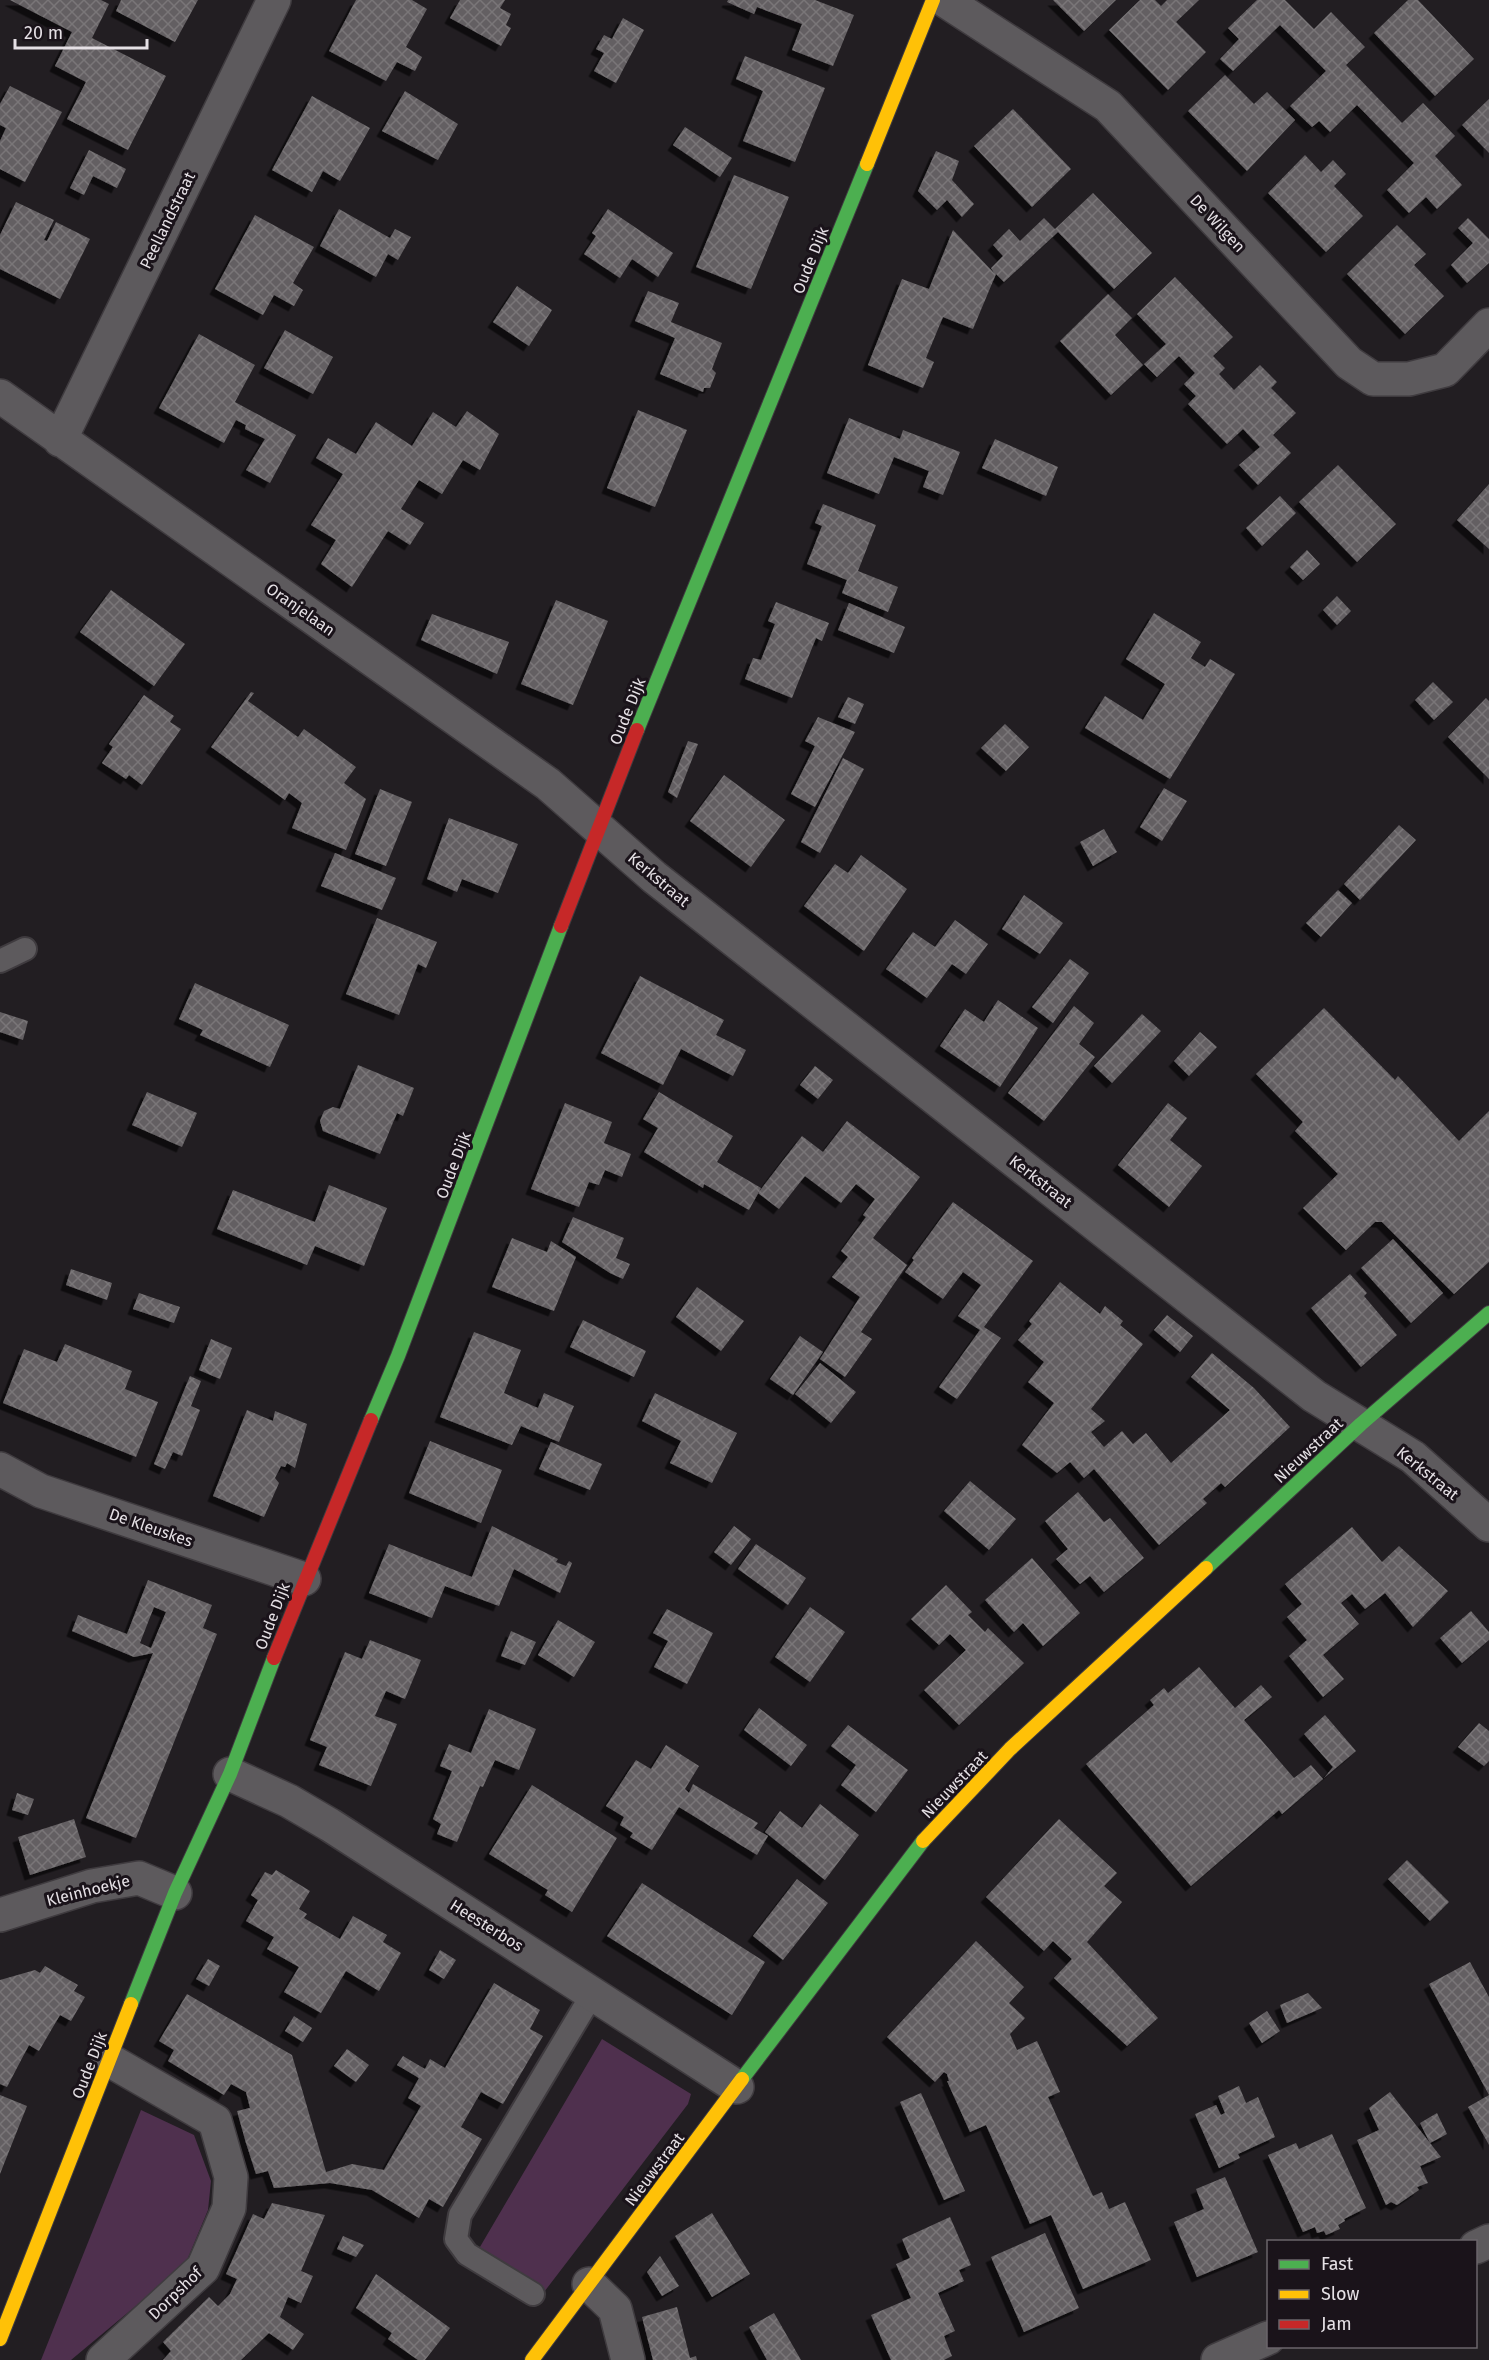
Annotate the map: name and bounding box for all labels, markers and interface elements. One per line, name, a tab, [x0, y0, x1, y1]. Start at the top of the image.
scale bar	[15, 12, 147, 50]
text: 20 m	[24, 22, 63, 44]
street label: Peellandstraat	[136, 169, 199, 272]
street label: De Wilgen	[1186, 191, 1249, 256]
street label: Oude Dijk	[788, 223, 833, 296]
street label: Oranjelaan	[263, 579, 339, 640]
street label: Oude Dijk	[605, 674, 650, 747]
street label: Kerkstraat	[624, 848, 693, 911]
street label: Oude Dijk	[432, 1128, 475, 1201]
street label: Kerkstraat	[1006, 1151, 1076, 1212]
street label: Nieuwstraat	[1270, 1414, 1347, 1487]
street label: Kerkstraat	[1393, 1443, 1463, 1504]
street label: De Kleuskes	[107, 1504, 195, 1551]
street label: Oude Dijk	[251, 1579, 294, 1652]
street label: Nieuwstraat	[917, 1746, 992, 1822]
street label: Kleinhoekje	[44, 1871, 132, 1910]
street label: Heesterbos	[447, 1895, 527, 1955]
street label: Oude Dijk	[68, 2028, 111, 2101]
street label: Nieuwstraat	[621, 2129, 688, 2210]
legend	[1267, 2240, 1477, 2348]
text: Fast	[1321, 2253, 1354, 2275]
street label: Dorpshof	[145, 2262, 207, 2323]
text: Slow	[1321, 2283, 1360, 2305]
text: Jam	[1321, 2313, 1352, 2335]

